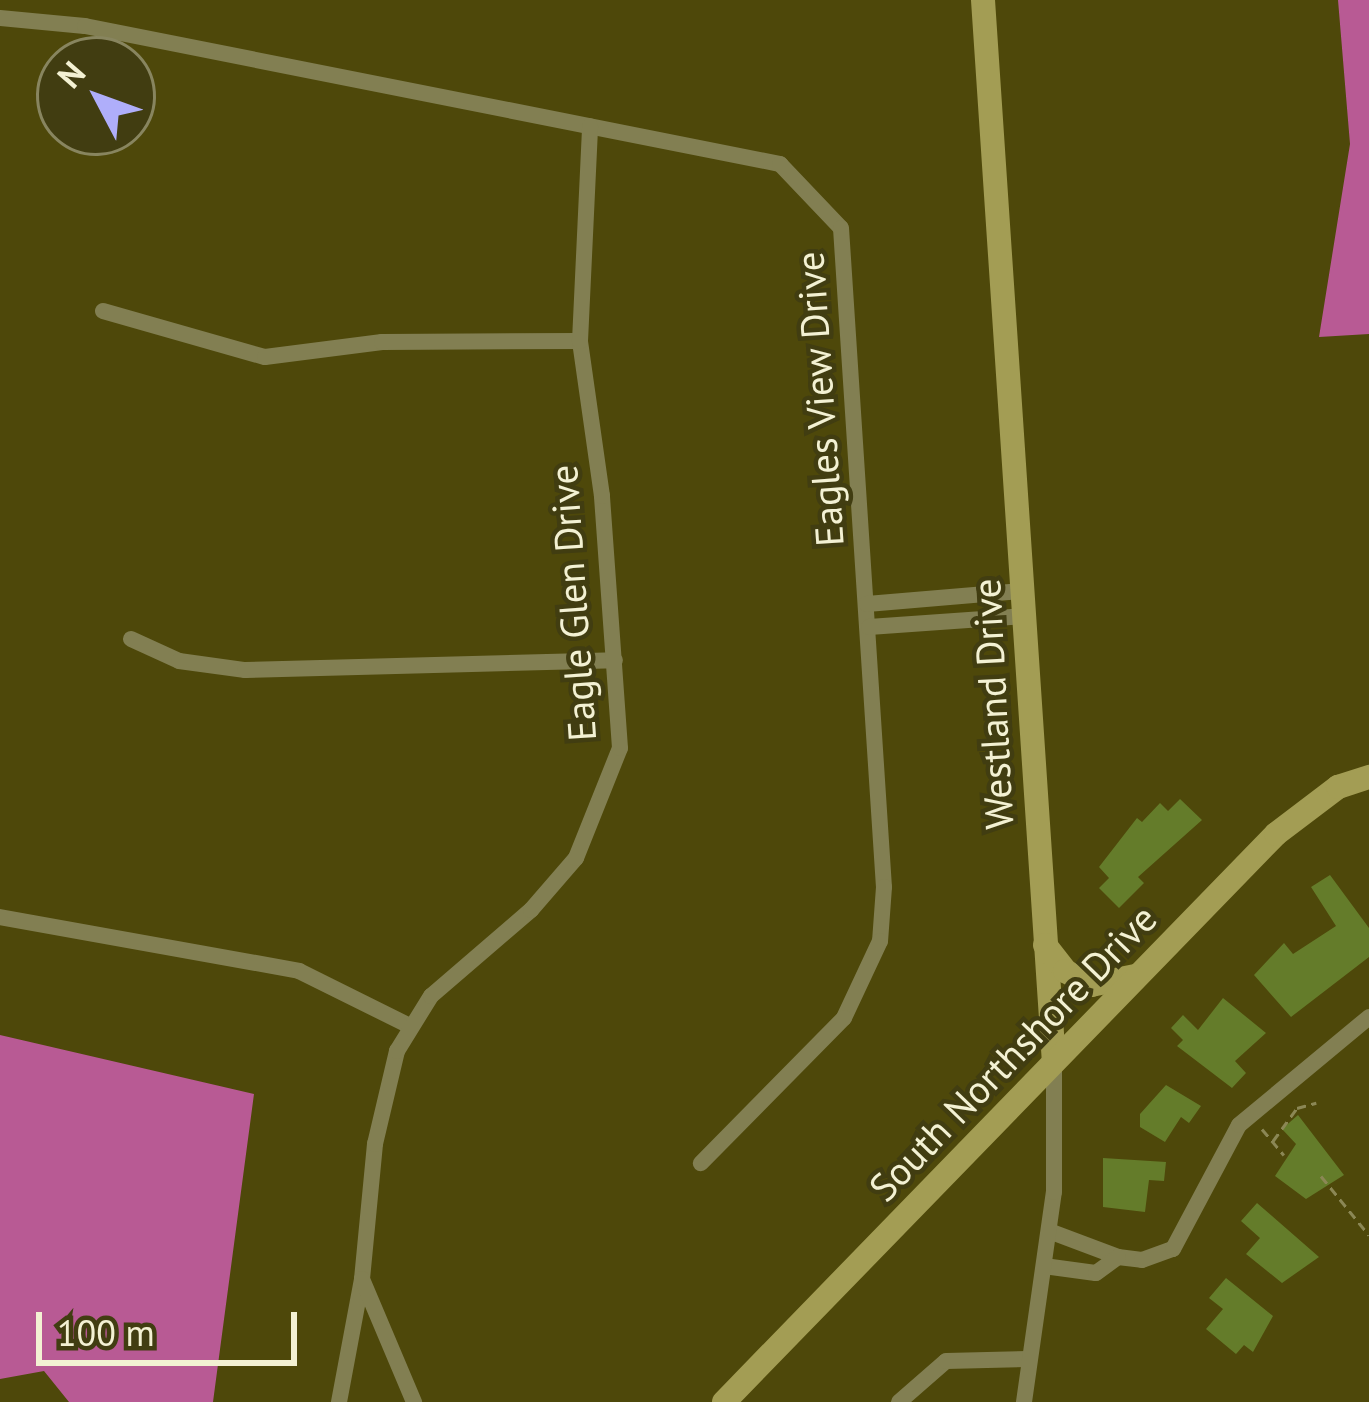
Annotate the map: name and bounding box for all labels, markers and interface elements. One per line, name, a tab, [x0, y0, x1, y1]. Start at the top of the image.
north arrow	[36, 36, 156, 156]
text: N	[47, 52, 94, 96]
street label: Eagles View Drive	[786, 249, 854, 549]
street label: Eagle Glen Drive	[540, 463, 606, 743]
street label: Westland Drive	[963, 577, 1023, 831]
street label: South Northshore Drive	[860, 895, 1166, 1211]
scale bar	[42, 1288, 303, 1362]
text: 100 m	[57, 1309, 155, 1356]

